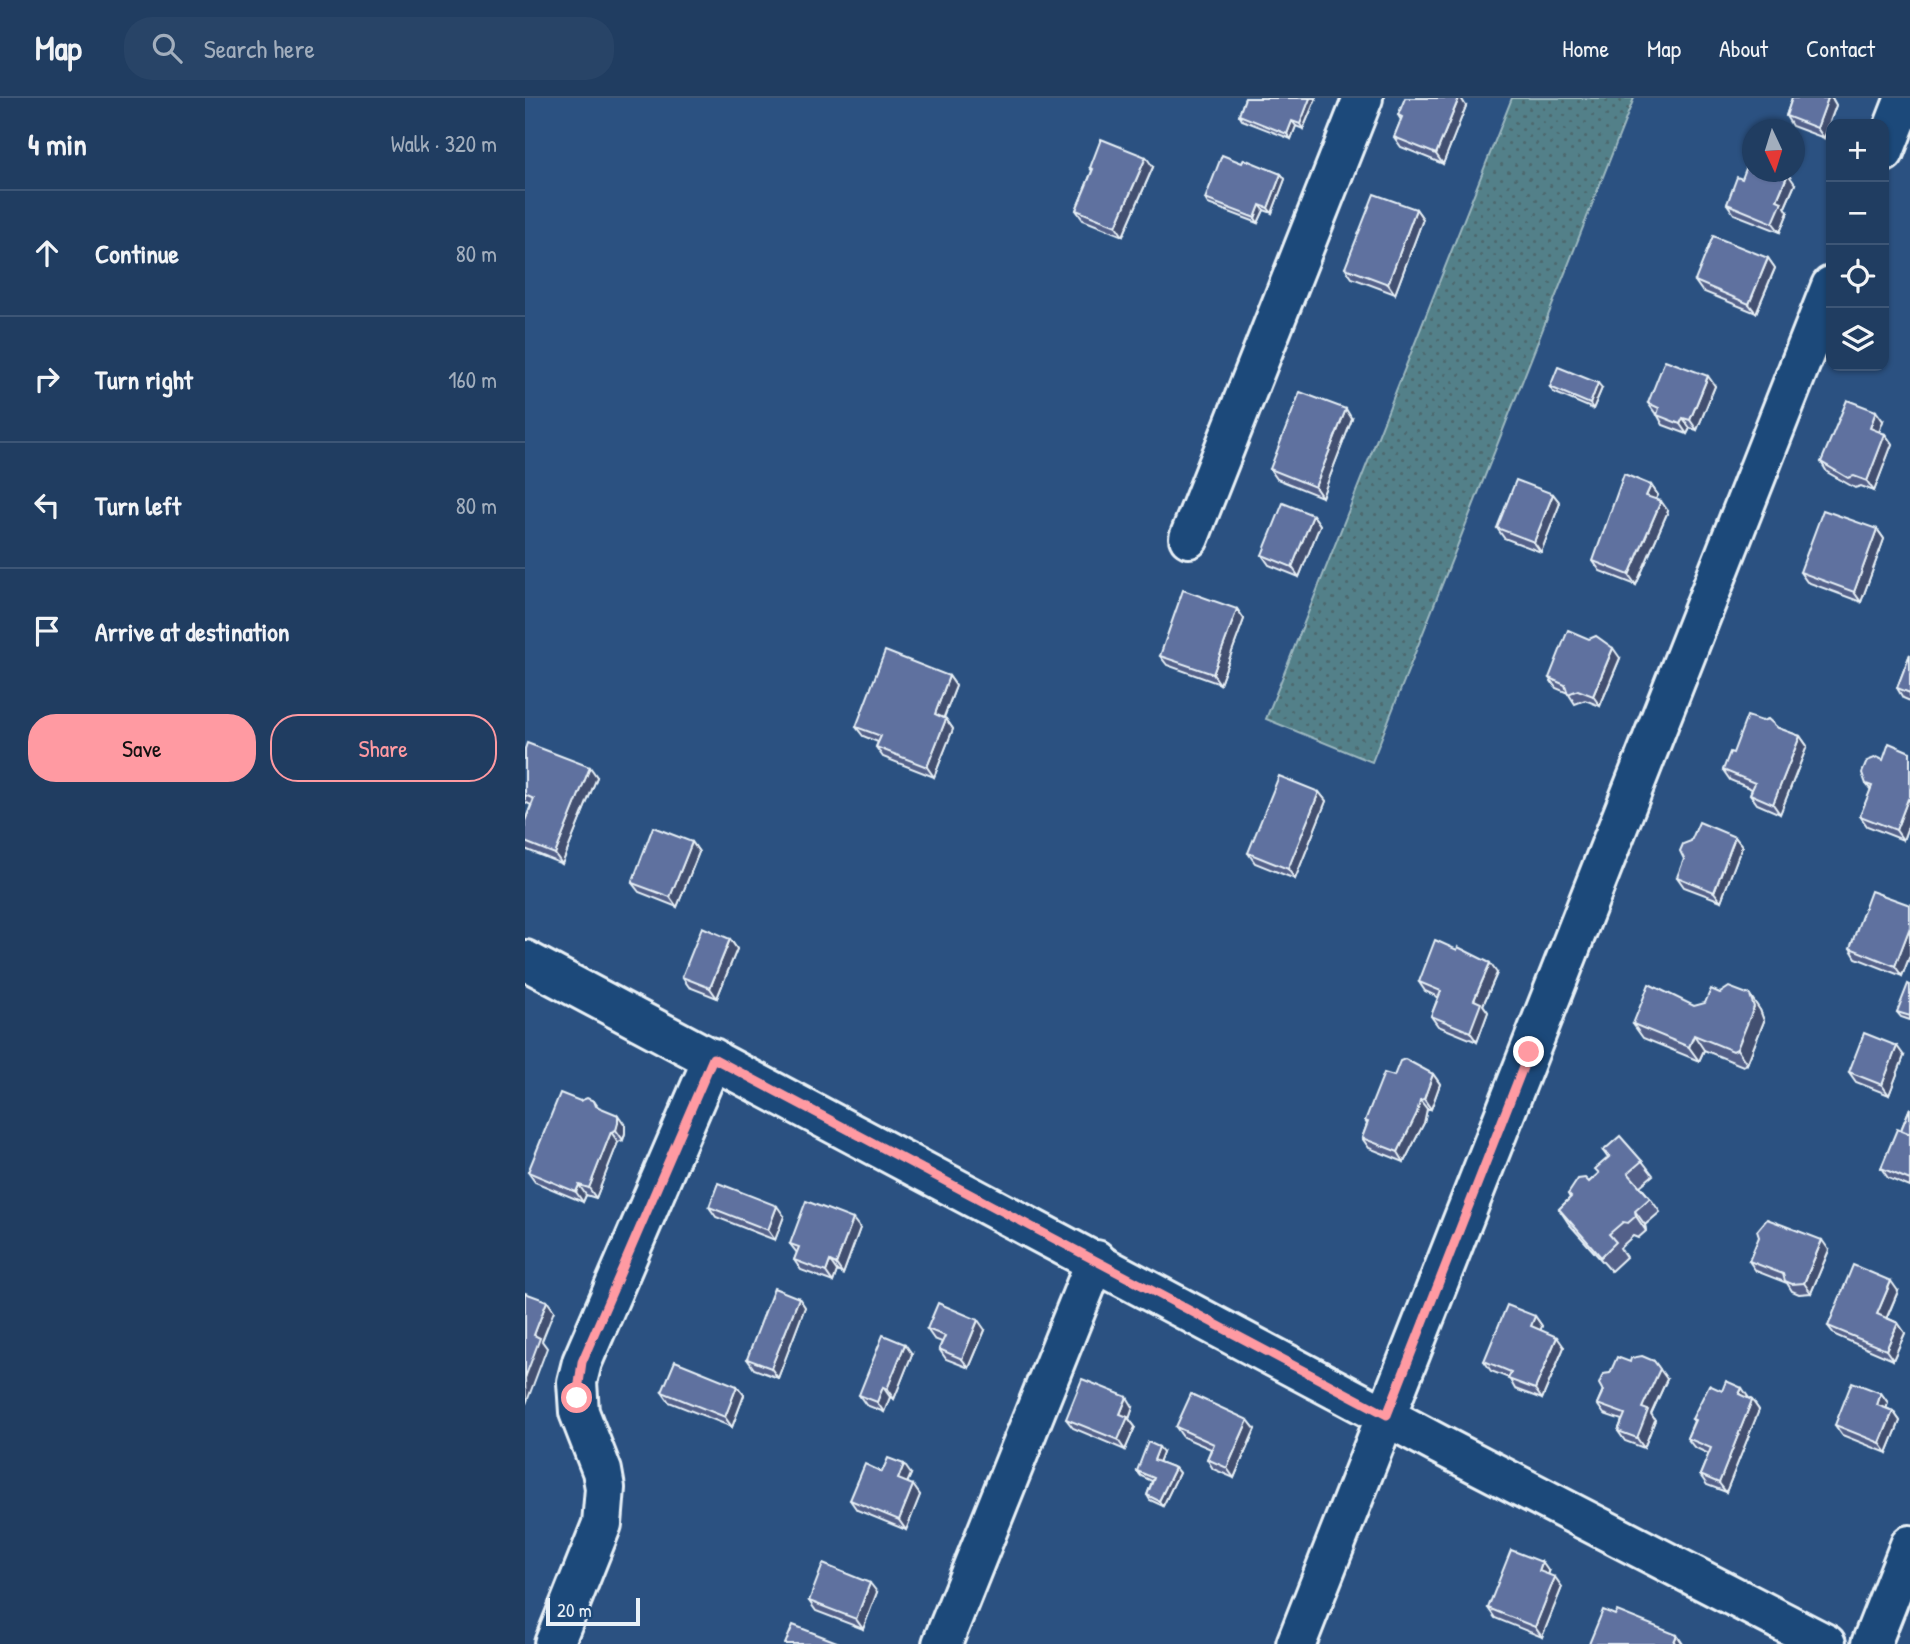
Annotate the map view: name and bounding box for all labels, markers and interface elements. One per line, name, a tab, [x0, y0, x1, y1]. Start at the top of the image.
search box	[124, 17, 614, 80]
text: Map	[35, 26, 82, 70]
icon: search	[148, 29, 186, 67]
text: Search here	[204, 31, 315, 66]
text: Home	[1562, 32, 1609, 64]
text: Map	[1647, 32, 1681, 64]
text: About	[1719, 32, 1768, 64]
text: Contact	[1806, 32, 1875, 64]
north arrow	[1742, 119, 1805, 182]
map controls	[1826, 119, 1889, 371]
button: +	[1826, 119, 1889, 182]
text: 4 min	[28, 124, 87, 164]
text: Walk · 320 m	[391, 128, 497, 159]
button: −	[1826, 182, 1889, 245]
icon: ahead	[28, 234, 66, 272]
text: Continue	[95, 236, 179, 271]
text: 80 m	[456, 238, 497, 269]
button: locate	[1826, 245, 1889, 308]
button: layers	[1826, 308, 1889, 371]
icon: right	[28, 360, 66, 398]
text: Turn right	[95, 362, 193, 397]
text: 160 m	[448, 364, 497, 395]
icon: left	[28, 486, 66, 524]
text: Turn left	[95, 488, 181, 523]
text: 80 m	[456, 490, 497, 521]
icon: arrive	[28, 612, 66, 650]
text: Arrive at destination	[95, 614, 290, 649]
button: Save	[28, 714, 256, 782]
button: Share	[270, 714, 497, 782]
route end	[1513, 1036, 1544, 1067]
route start	[561, 1382, 592, 1413]
scale bar	[546, 1595, 641, 1627]
text: 20 m	[557, 1597, 592, 1623]

